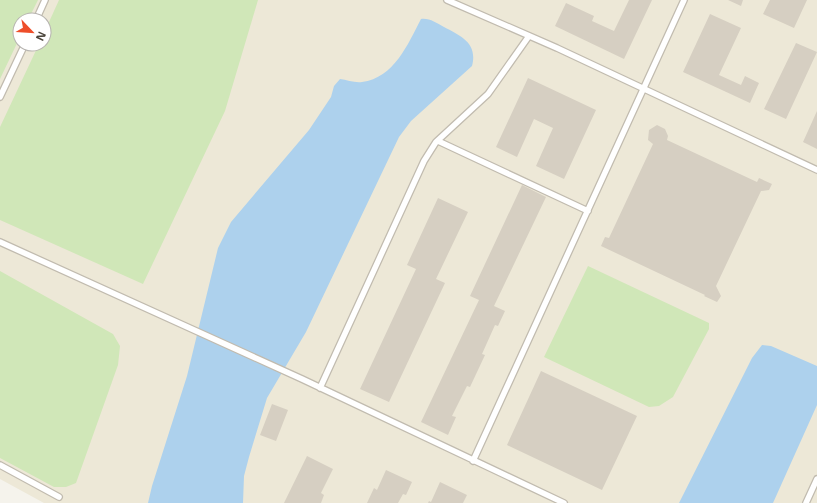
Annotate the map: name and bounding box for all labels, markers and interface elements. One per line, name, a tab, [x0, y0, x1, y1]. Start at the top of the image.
north arrow	[12, 12, 52, 52]
text: N	[33, 29, 50, 44]

